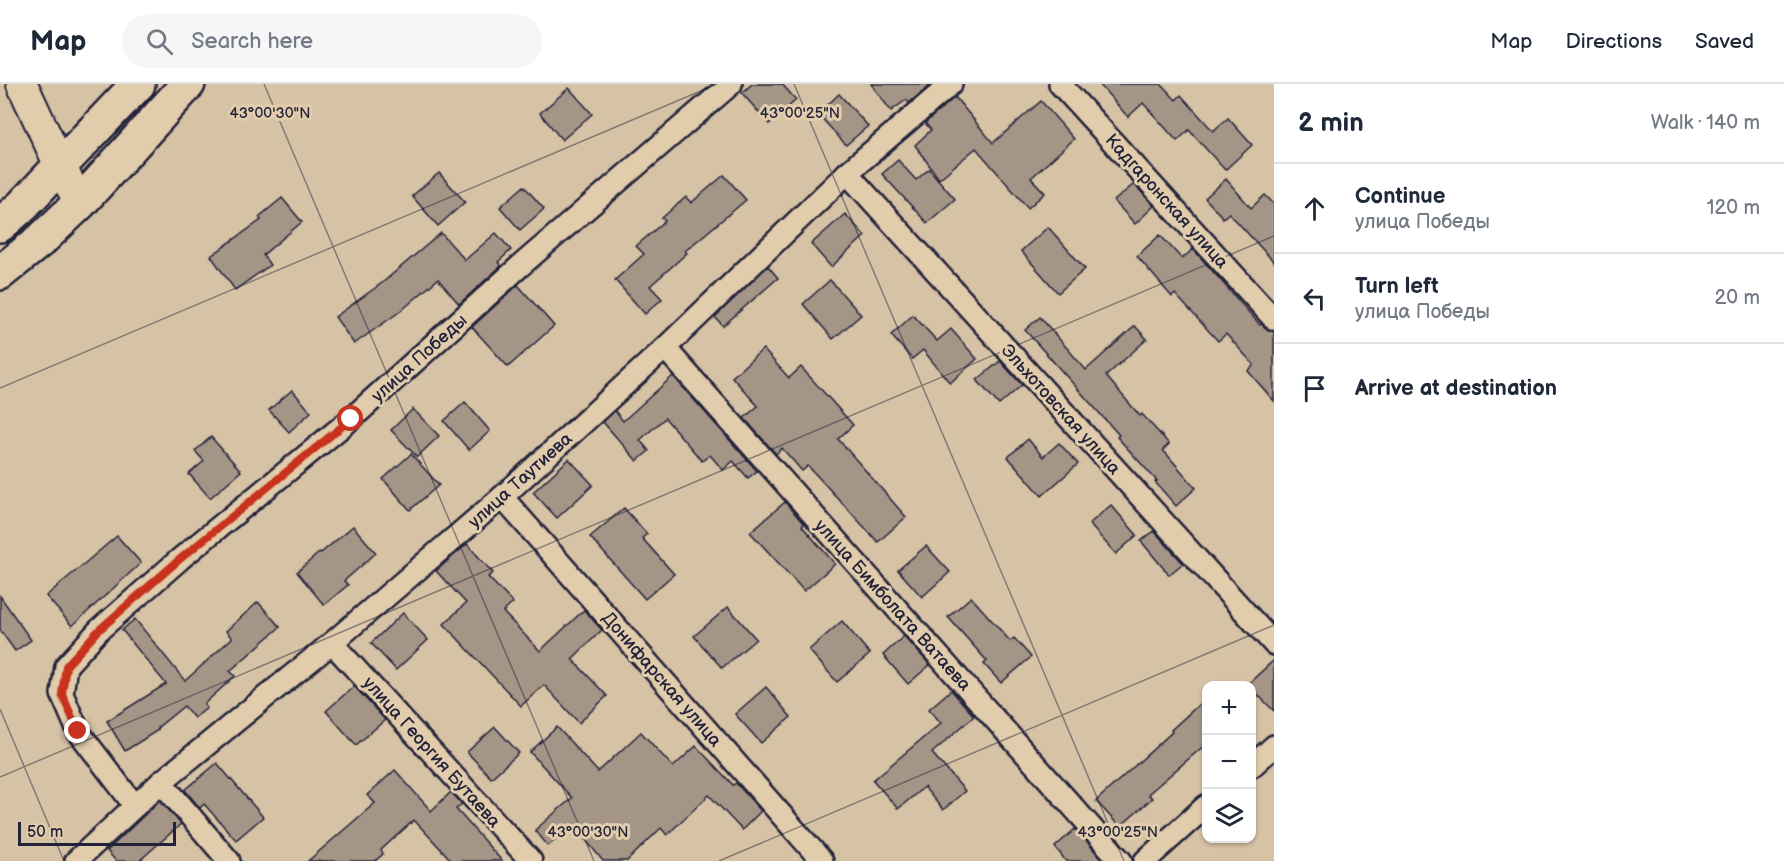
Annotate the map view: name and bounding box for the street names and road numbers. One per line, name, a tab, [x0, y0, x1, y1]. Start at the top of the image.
street label: Кадгаронская улица	[1101, 130, 1233, 273]
street label: улица Победы	[367, 310, 471, 407]
street label: Эльхотовская улица	[996, 340, 1125, 479]
street label: улица Таутиева	[464, 428, 577, 533]
street label: улица Бимболата Ватаева	[810, 515, 975, 696]
street label: Донифарская улица	[597, 608, 726, 751]
street label: улица Георгия Бутаева	[358, 673, 505, 832]

